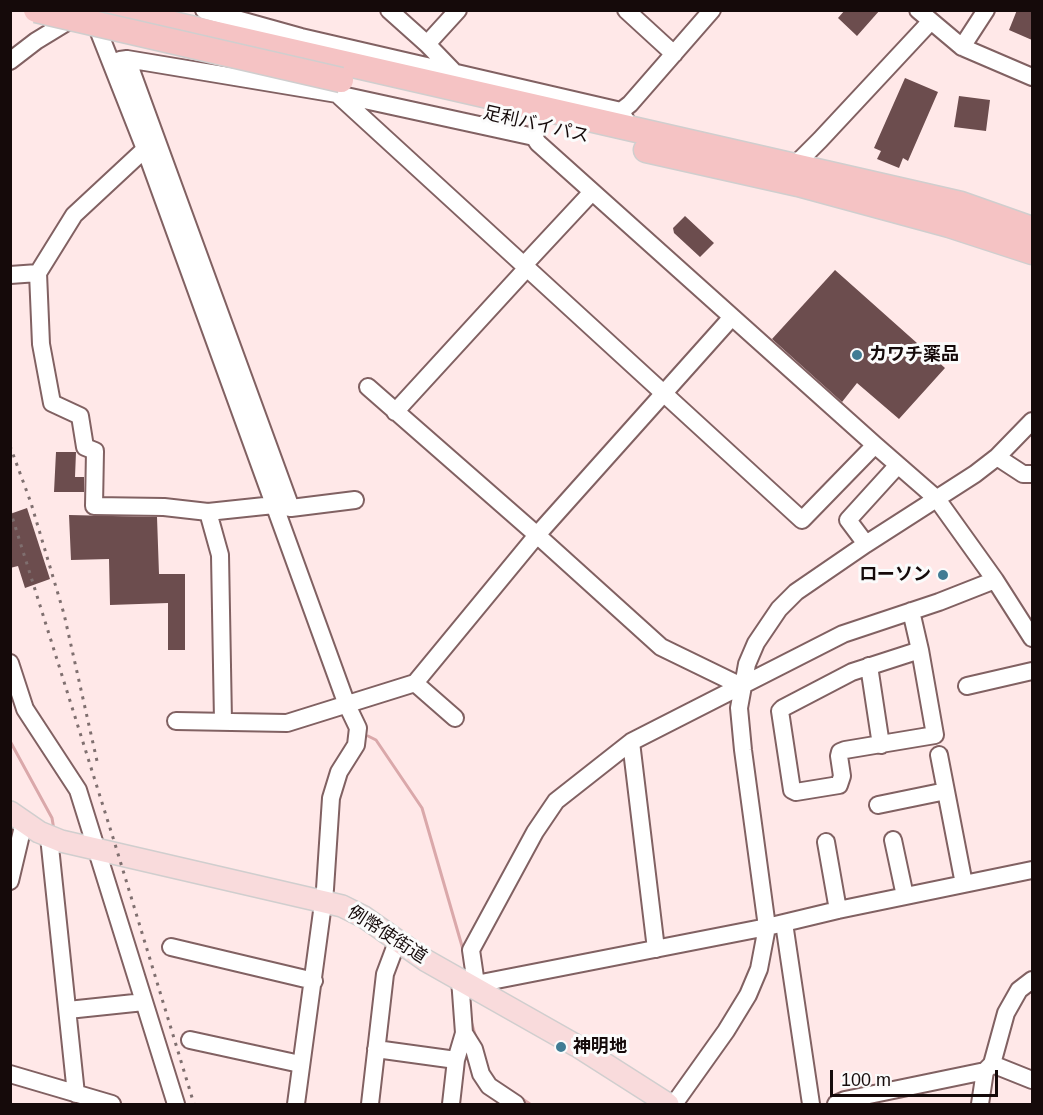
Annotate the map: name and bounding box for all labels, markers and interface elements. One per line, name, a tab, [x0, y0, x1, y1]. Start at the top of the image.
street label: 足利バイパス	[481, 102, 591, 148]
place label: カワチ薬品	[869, 344, 959, 366]
marker: カワチ薬品	[850, 348, 864, 362]
place label: ローソン	[859, 564, 931, 586]
marker: ローソン	[936, 568, 950, 582]
street label: 例幣使街道	[343, 901, 431, 969]
place label: 神明地	[573, 1036, 627, 1058]
marker: 神明地	[554, 1040, 568, 1054]
scale bar	[833, 1058, 1001, 1096]
text: 100 m	[841, 1070, 891, 1090]

